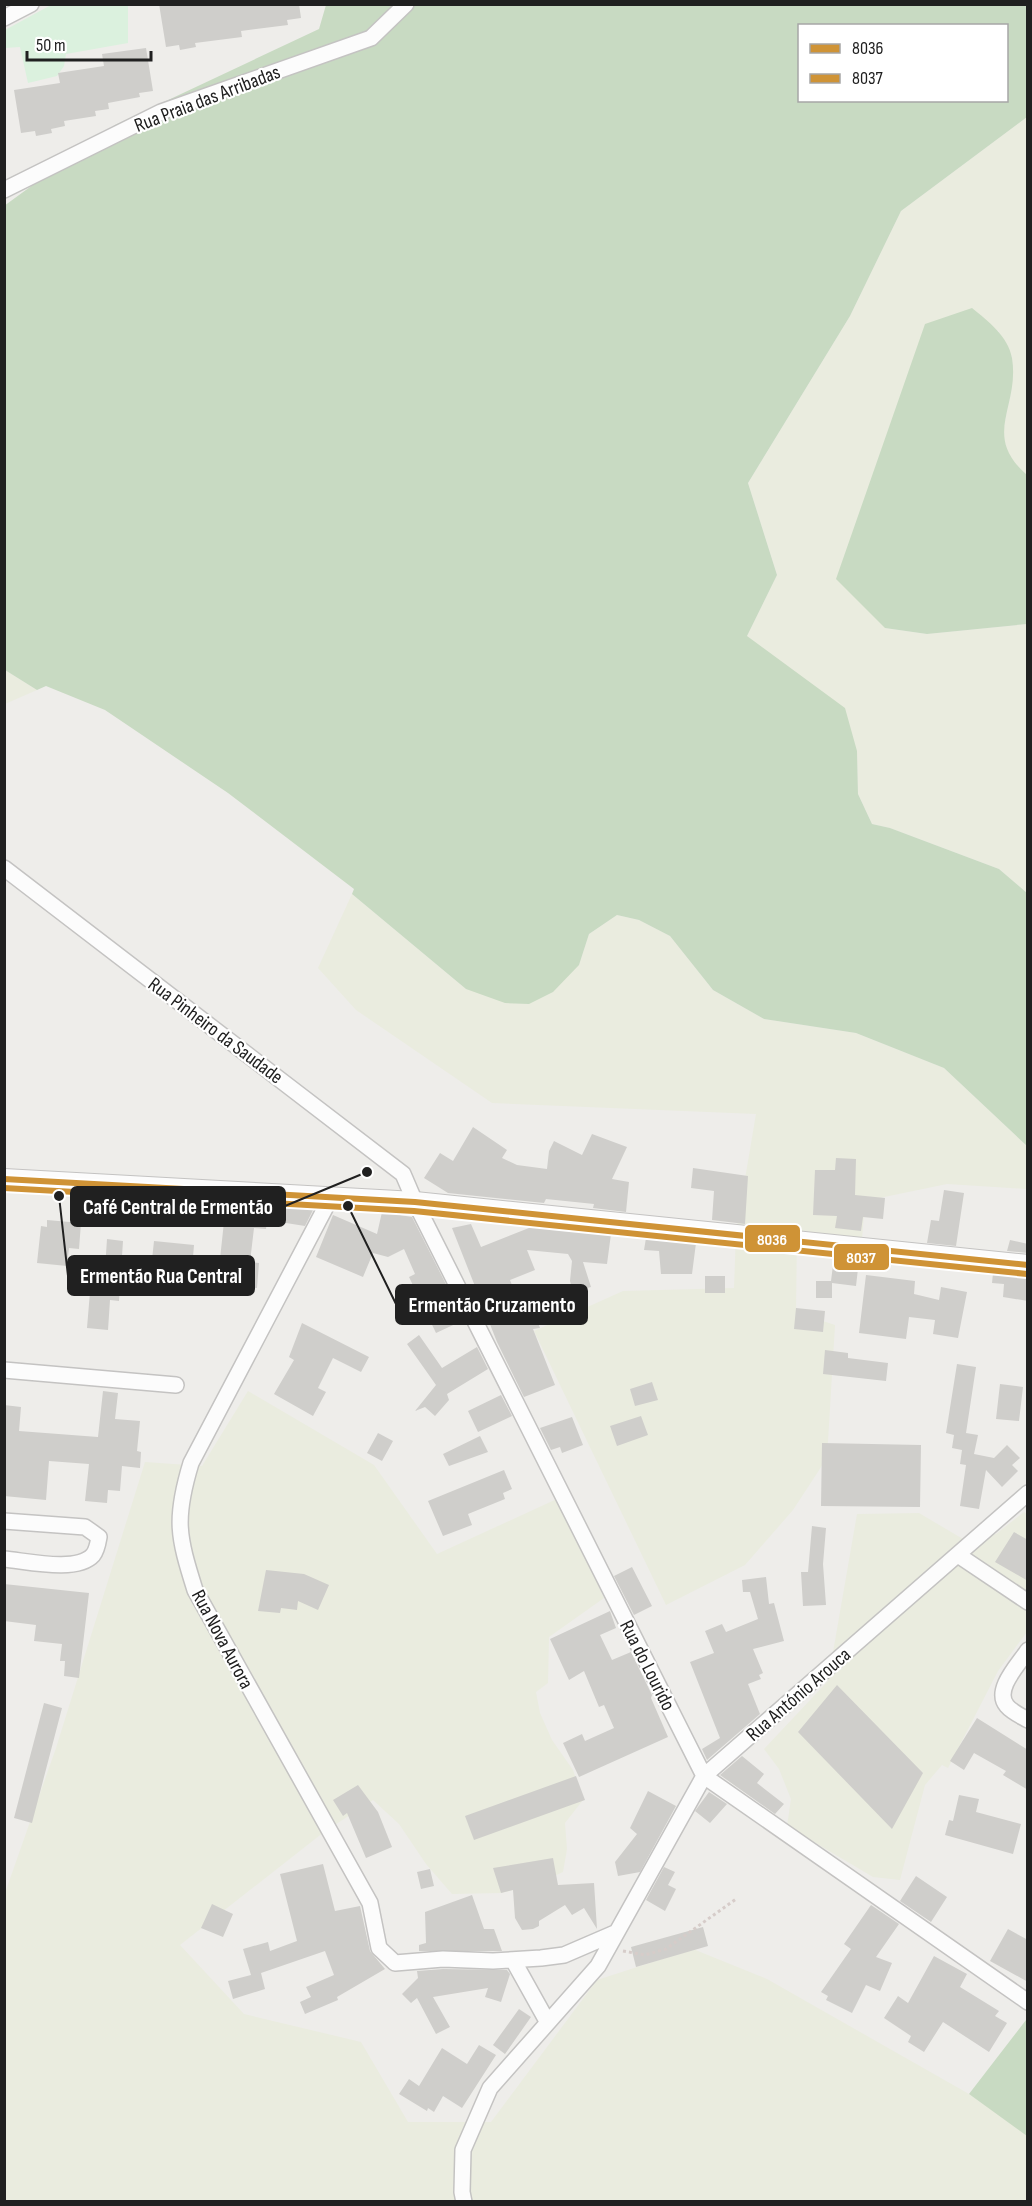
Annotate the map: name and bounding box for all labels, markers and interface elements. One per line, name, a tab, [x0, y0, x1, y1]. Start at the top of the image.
scale bar	[27, 24, 152, 62]
legend	[798, 24, 1008, 102]
text: 50 m	[36, 35, 66, 56]
text: 8036	[852, 38, 883, 59]
street label: Rua Praia das Arribadas	[131, 60, 284, 138]
text: 8037	[852, 68, 883, 89]
street label: Rua Pinheiro da Saudade	[143, 972, 288, 1089]
callout: Café Central de Ermentão	[71, 1187, 285, 1226]
text: Café Central de Ermentão	[83, 1195, 273, 1220]
line badge: 8036	[744, 1224, 801, 1253]
text: 8036	[757, 1231, 787, 1250]
line badge: 8037	[833, 1243, 890, 1271]
text: 8037	[846, 1249, 876, 1268]
callout: Ermentão Rua Central	[68, 1256, 254, 1295]
text: Ermentão Rua Central	[80, 1264, 242, 1289]
callout: Ermentão Cruzamento	[396, 1285, 587, 1324]
text: Ermentão Cruzamento	[408, 1293, 576, 1318]
street label: Rua Nova Aurora	[186, 1586, 258, 1693]
street label: Rua do Lourido	[614, 1616, 680, 1715]
street label: Rua António Arouca	[742, 1643, 856, 1747]

